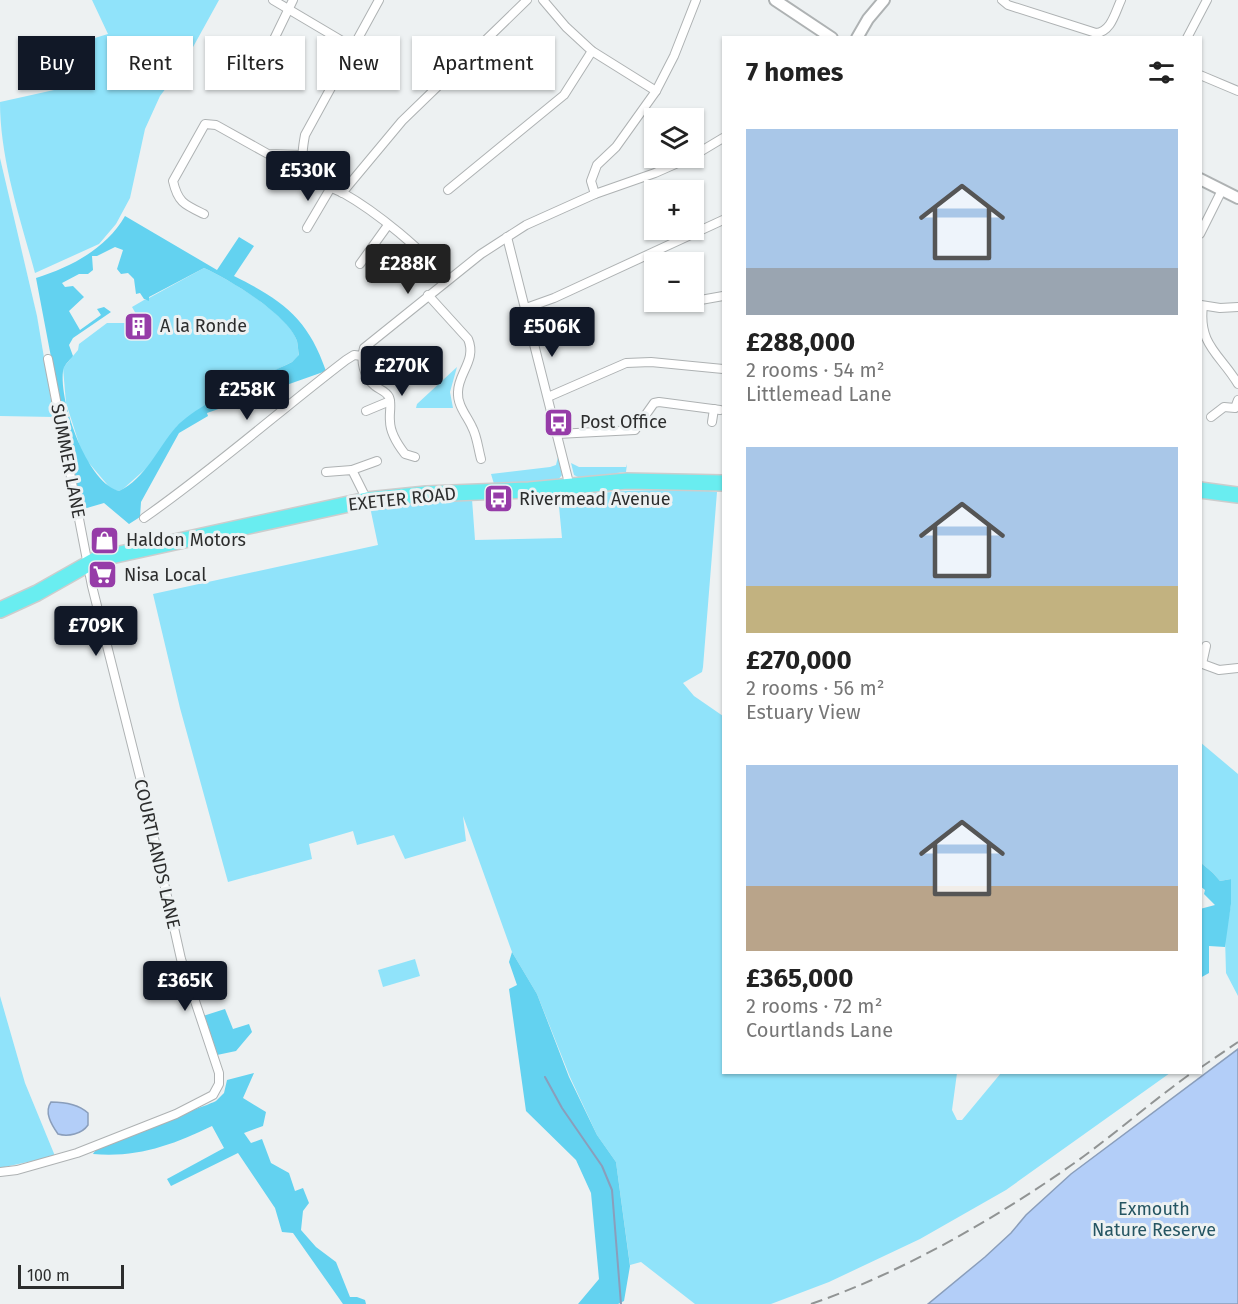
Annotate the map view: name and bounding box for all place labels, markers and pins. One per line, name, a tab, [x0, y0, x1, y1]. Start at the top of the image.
pin: £530K	[266, 151, 350, 202]
pin: £288K	[366, 244, 450, 295]
pin: £506K	[510, 307, 594, 358]
building icon: A la Ronde	[123, 310, 155, 342]
place label: A la Ronde	[160, 315, 247, 337]
pin: £270K	[360, 346, 444, 397]
pin: £258K	[205, 370, 289, 421]
bus stop icon: Post Office	[543, 406, 575, 438]
place label: Post Office	[580, 411, 667, 433]
bus stop icon: Rivermead Avenue	[482, 483, 514, 515]
place label: Rivermead Avenue	[519, 488, 671, 510]
shop icon: Haldon Motors	[89, 524, 121, 556]
place label: Haldon Motors	[126, 529, 246, 551]
supermarket icon: Nisa Local	[87, 559, 119, 591]
place label: Nisa Local	[124, 564, 207, 586]
pin: £709K	[54, 606, 138, 657]
pin: £365K	[143, 961, 227, 1012]

